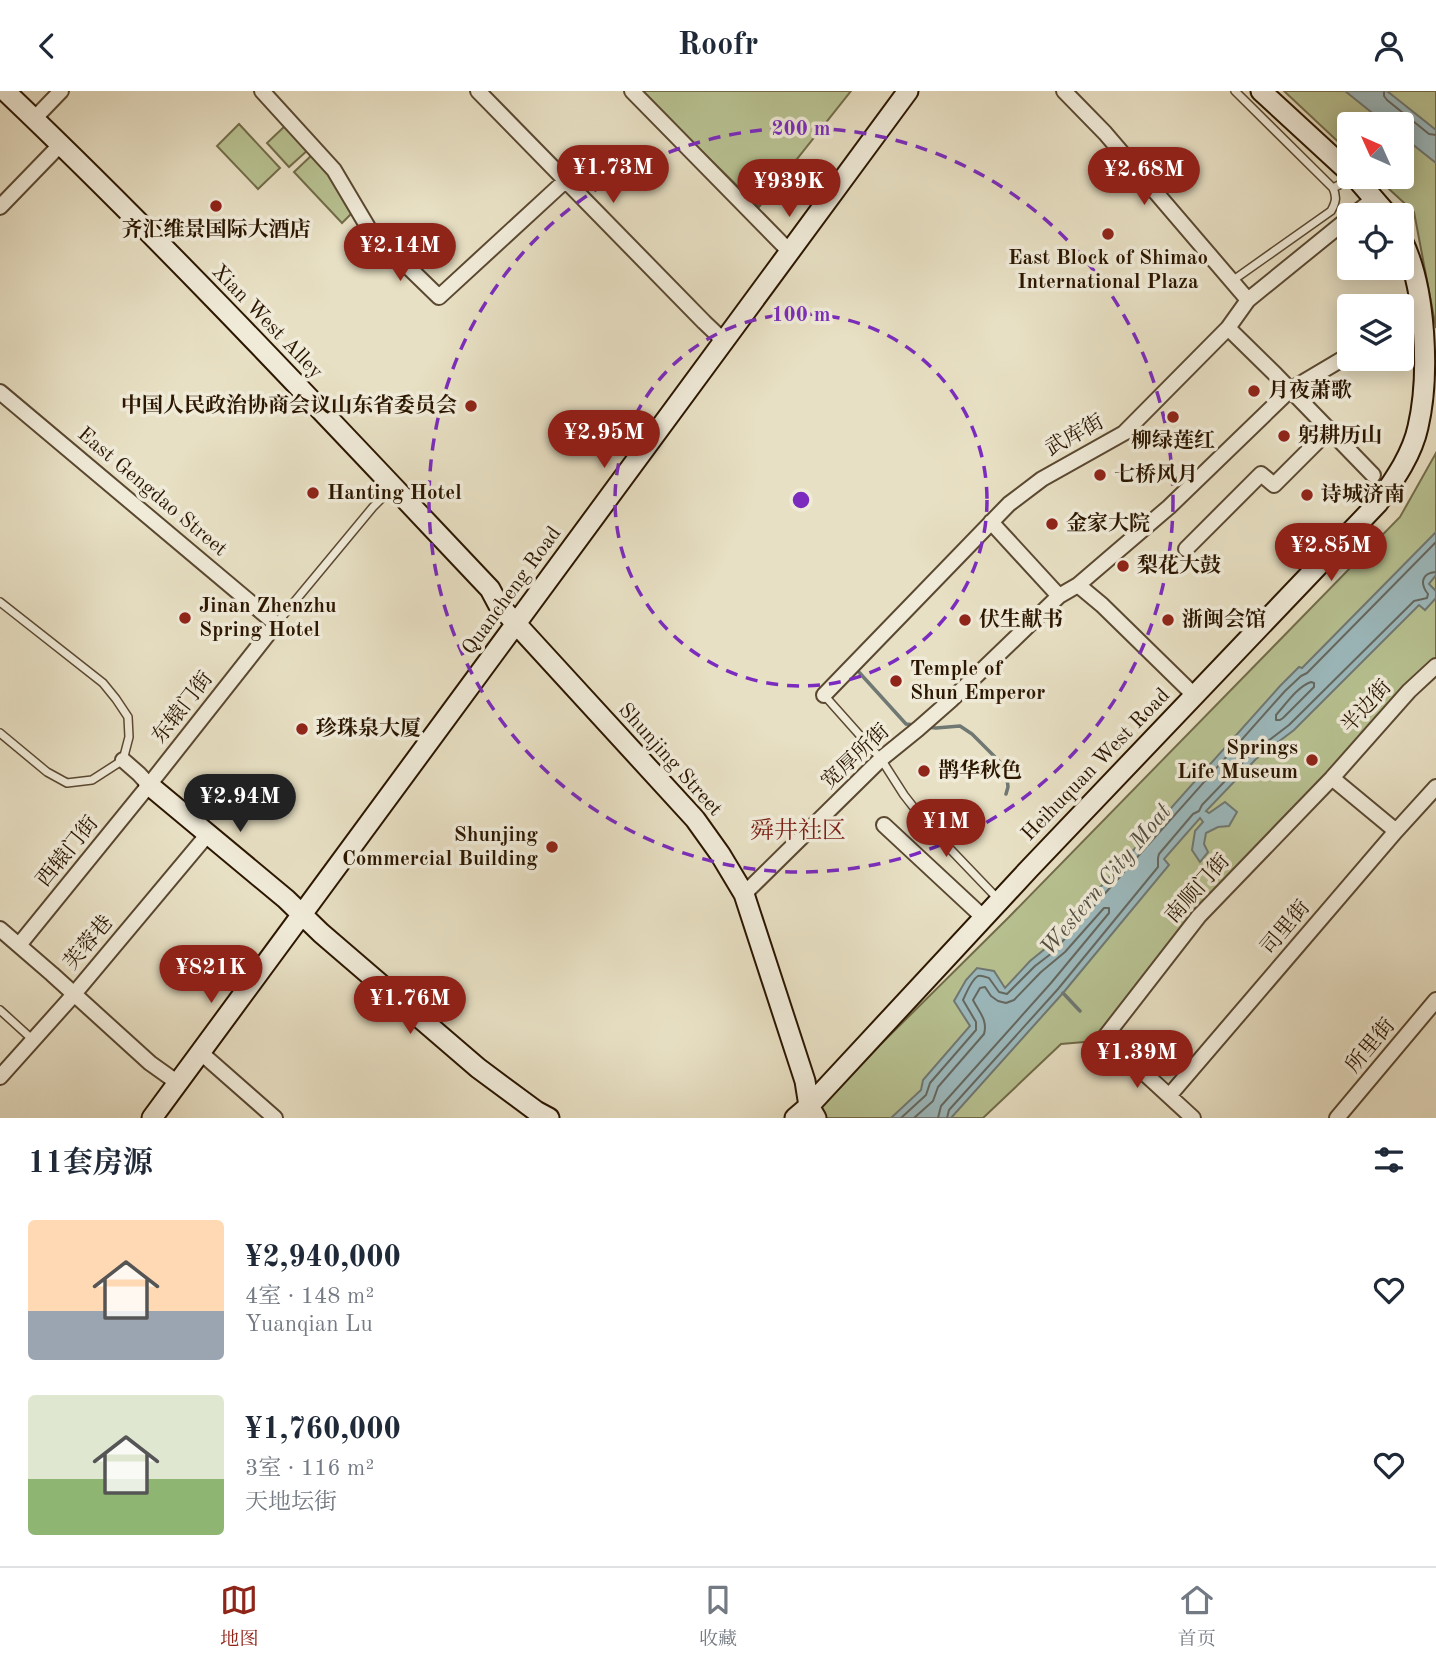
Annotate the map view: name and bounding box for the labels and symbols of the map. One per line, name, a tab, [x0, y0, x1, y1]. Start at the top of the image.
north arrow	[1337, 112, 1414, 189]
text: 200 m	[771, 119, 831, 140]
pin: ¥1.73M	[556, 145, 670, 205]
pin: ¥2.68M	[1087, 148, 1201, 207]
pin: ¥939K	[740, 159, 838, 219]
marker: 齐汇维景国际大酒店	[208, 198, 224, 214]
place label: 齐汇维景国际大酒店	[122, 217, 311, 241]
pin: ¥2.14M	[343, 223, 457, 283]
marker: East Block of Shimao International Plaza	[1100, 226, 1116, 242]
place label: East Block of Shimao International Plaza	[1008, 248, 1208, 293]
street label: Xian West Alley	[207, 261, 327, 383]
text: 100 m	[771, 305, 831, 326]
place label: 月夜萧歌	[1268, 378, 1352, 402]
marker: 月夜萧歌	[1246, 383, 1262, 399]
place label: 中国人民政治协商会议山东省委员会	[121, 393, 457, 417]
marker: 中国人民政治协商会议山东省委员会	[463, 398, 479, 414]
marker: 柳绿莲红	[1165, 409, 1181, 425]
street label: 武库街	[1041, 410, 1108, 460]
pin: ¥2.95M	[547, 411, 661, 470]
street label: East Gengdao Street	[73, 424, 231, 560]
place label: 躬耕历山	[1298, 424, 1382, 447]
marker: 躬耕历山	[1276, 428, 1292, 444]
place label: 柳绿莲红	[1131, 429, 1215, 452]
place label: 七桥风月	[1114, 463, 1198, 486]
marker: 七桥风月	[1092, 467, 1108, 483]
place label: Hanting Hotel	[327, 483, 462, 504]
place label: 诗城济南	[1321, 483, 1405, 506]
marker: Hanting Hotel	[305, 485, 321, 501]
marker: 诗城济南	[1299, 487, 1315, 503]
centre of rings	[789, 488, 813, 512]
place label: 金家大院	[1066, 511, 1150, 535]
marker: 金家大院	[1044, 516, 1060, 532]
street label: Quancheng Road	[458, 523, 566, 659]
pin: ¥2.85M	[1274, 524, 1388, 583]
place label: 梨花大鼓	[1137, 553, 1221, 577]
marker: 梨花大鼓	[1115, 558, 1131, 574]
place label: Jinan Zhenzhu Spring Hotel	[199, 596, 336, 641]
place label: 浙闽会馆	[1182, 607, 1266, 631]
place label: 伏生献书	[979, 608, 1063, 631]
marker: Jinan Zhenzhu Spring Hotel	[177, 610, 193, 626]
marker: 伏生献书	[957, 612, 973, 628]
marker: 浙闽会馆	[1160, 612, 1176, 628]
place label: Temple of Shun Emperor	[910, 659, 1045, 704]
street label: 东辕门街	[147, 667, 217, 748]
marker: Temple of Shun Emperor	[888, 673, 904, 689]
street label: 半边街	[1337, 675, 1396, 737]
street label: Heihuquan West Road	[1018, 685, 1174, 845]
street label: Shunjing Street	[614, 700, 726, 820]
place label: 珍珠泉大厦	[316, 717, 421, 740]
street label: 宽厚所街	[817, 719, 894, 793]
marker: 珍珠泉大厦	[294, 721, 310, 737]
place label: Springs Life Museum	[1177, 738, 1298, 783]
marker: Springs Life Museum	[1304, 752, 1320, 768]
place label: 鹊华秋色	[938, 759, 1022, 782]
marker: 鹊华秋色	[916, 763, 932, 779]
pin: ¥2.94M	[183, 775, 297, 834]
pin: ¥1M	[912, 799, 980, 859]
water label: Western City Moat	[1036, 799, 1177, 961]
street label: 西辕门街	[32, 811, 103, 891]
district label: 舜井社区	[750, 817, 846, 844]
place label: Shunjing Commercial Building	[342, 825, 538, 870]
marker: Shunjing Commercial Building	[544, 839, 560, 855]
street label: 南顺门街	[1161, 849, 1234, 927]
street label: 司里街	[1256, 896, 1314, 959]
street label: 芙蓉巷	[59, 911, 117, 974]
pin: ¥821K	[162, 946, 260, 1005]
pin: ¥1.76M	[353, 977, 467, 1036]
street label: 所里街	[1341, 1014, 1399, 1077]
pin: ¥1.39M	[1080, 1031, 1194, 1090]

